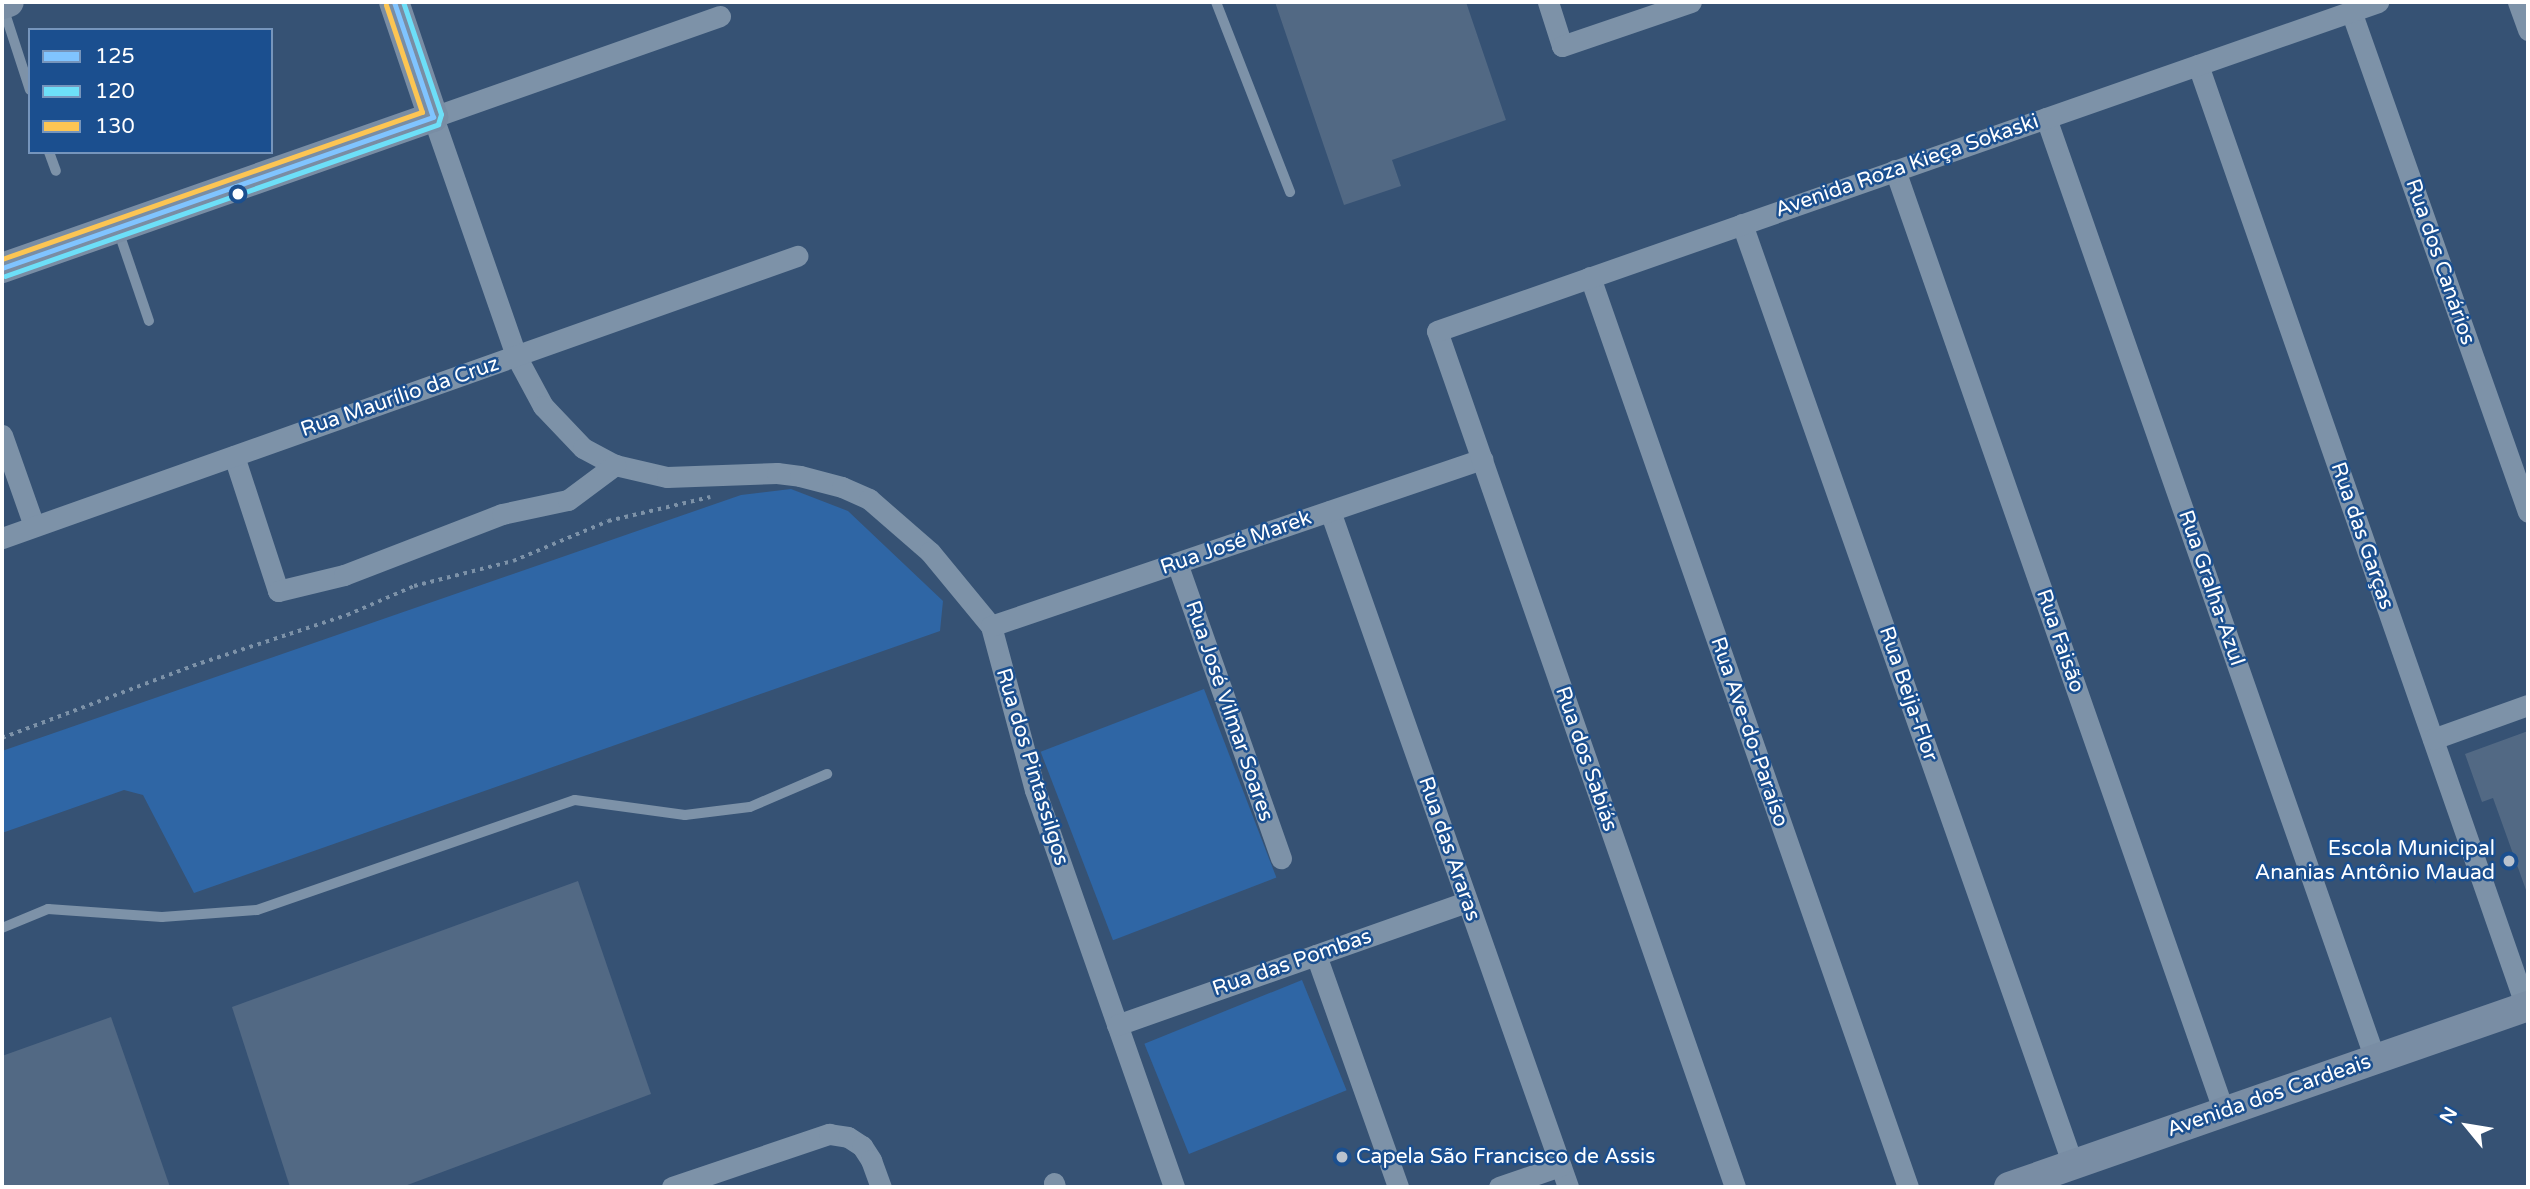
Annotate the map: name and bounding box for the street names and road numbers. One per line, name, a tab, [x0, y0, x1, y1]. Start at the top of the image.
street label: Avenida Roza Kieça Sokaski	[1772, 109, 2042, 223]
street label: Rua dos Canários	[2400, 176, 2480, 348]
street label: Rua Maurílio da Cruz	[298, 351, 502, 443]
street label: Rua das Garças	[2325, 459, 2399, 613]
street label: Rua José Marek	[1157, 505, 1315, 581]
street label: Rua Gralha-Azul	[2173, 507, 2249, 669]
street label: Rua Faisão	[2031, 586, 2089, 696]
street label: Rua José Vilmar Soares	[1179, 597, 1279, 825]
street label: Rua Beija-Flor	[1873, 623, 1943, 765]
street label: Rua Ave-do-Paraíso	[1705, 634, 1793, 830]
street label: Rua dos Pintassilgos	[990, 665, 1074, 869]
street label: Rua dos Sabiás	[1549, 683, 1623, 835]
street label: Rua das Araras	[1413, 774, 1485, 924]
street label: Rua das Pombas	[1209, 924, 1375, 1002]
street label: Avenida dos Cardeais	[2164, 1049, 2374, 1143]

